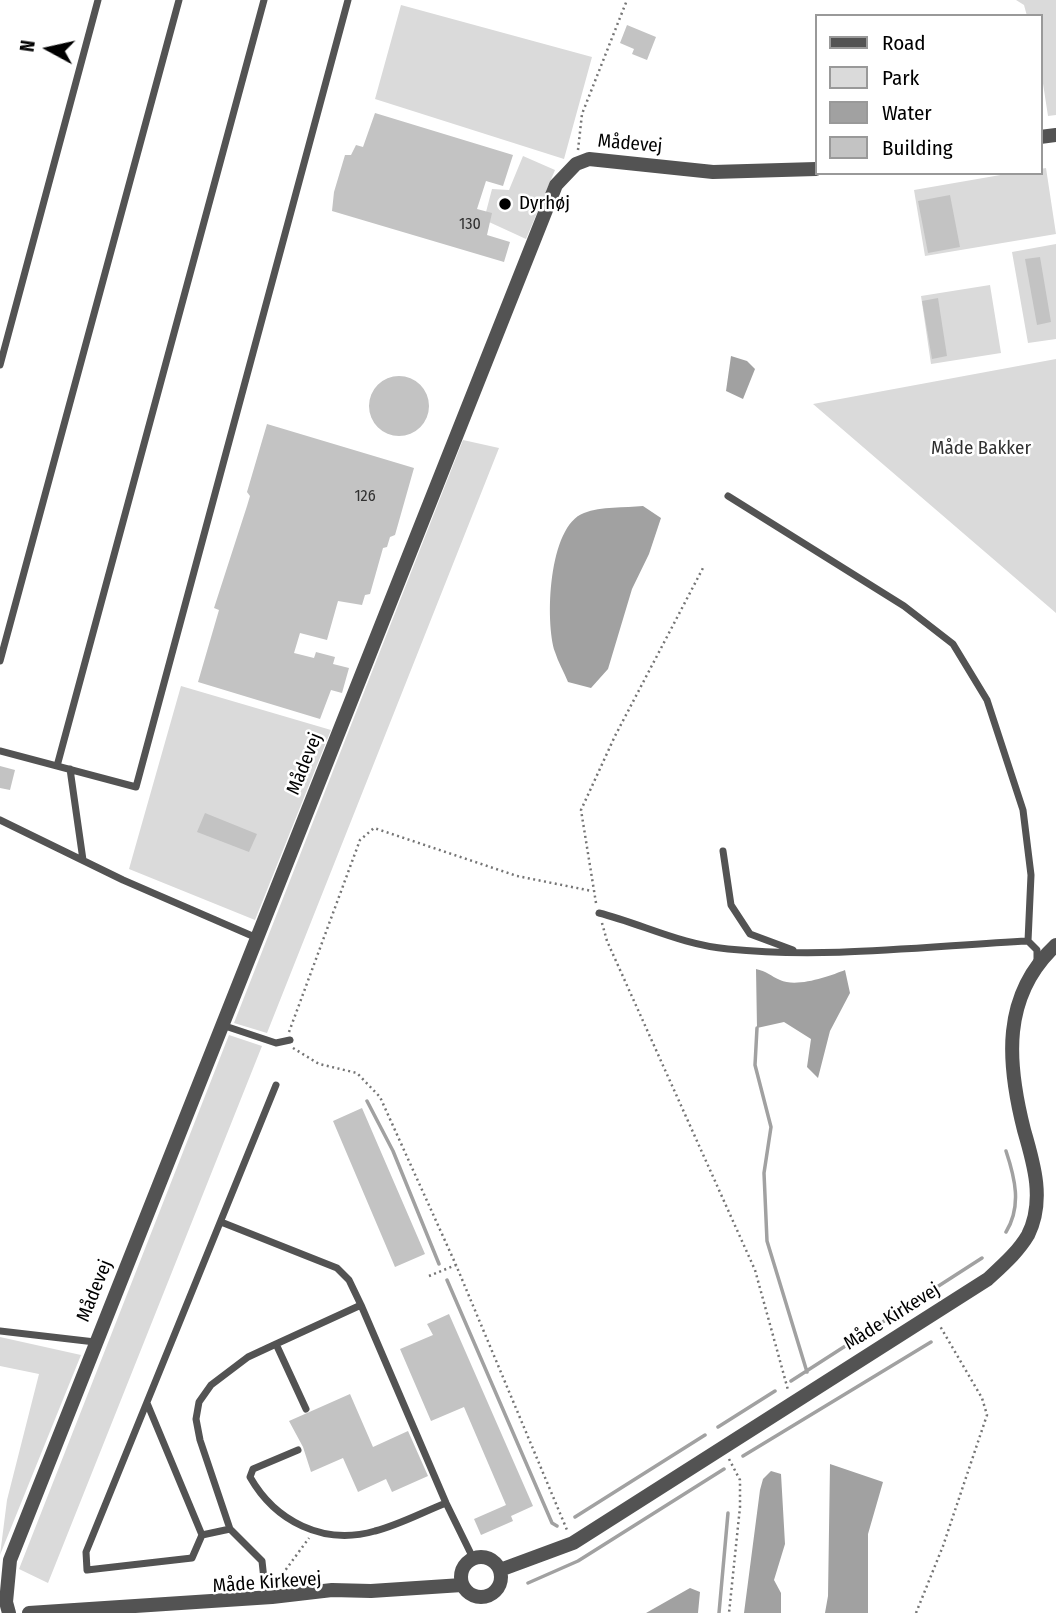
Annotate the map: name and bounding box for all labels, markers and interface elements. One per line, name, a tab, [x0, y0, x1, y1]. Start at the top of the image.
north arrow	[14, 14, 84, 84]
legend	[814, 14, 1042, 175]
text: Road	[882, 30, 926, 56]
text: N	[16, 39, 40, 53]
text: Park	[882, 65, 919, 91]
text: Water	[882, 100, 932, 126]
street label: Mådevej	[597, 130, 663, 158]
text: Building	[882, 135, 953, 161]
place label: Dyrhøj	[519, 193, 570, 215]
marker: Dyrhøj	[497, 196, 513, 212]
house number: 130	[459, 215, 481, 235]
park label: Måde Bakker	[931, 438, 1031, 460]
house number: 126	[354, 487, 376, 507]
street label: Mådevej	[282, 730, 328, 798]
street label: Mådevej	[72, 1257, 118, 1325]
street label: Måde Kirkevej	[840, 1278, 944, 1356]
street label: Måde Kirkevej	[212, 1568, 322, 1598]

